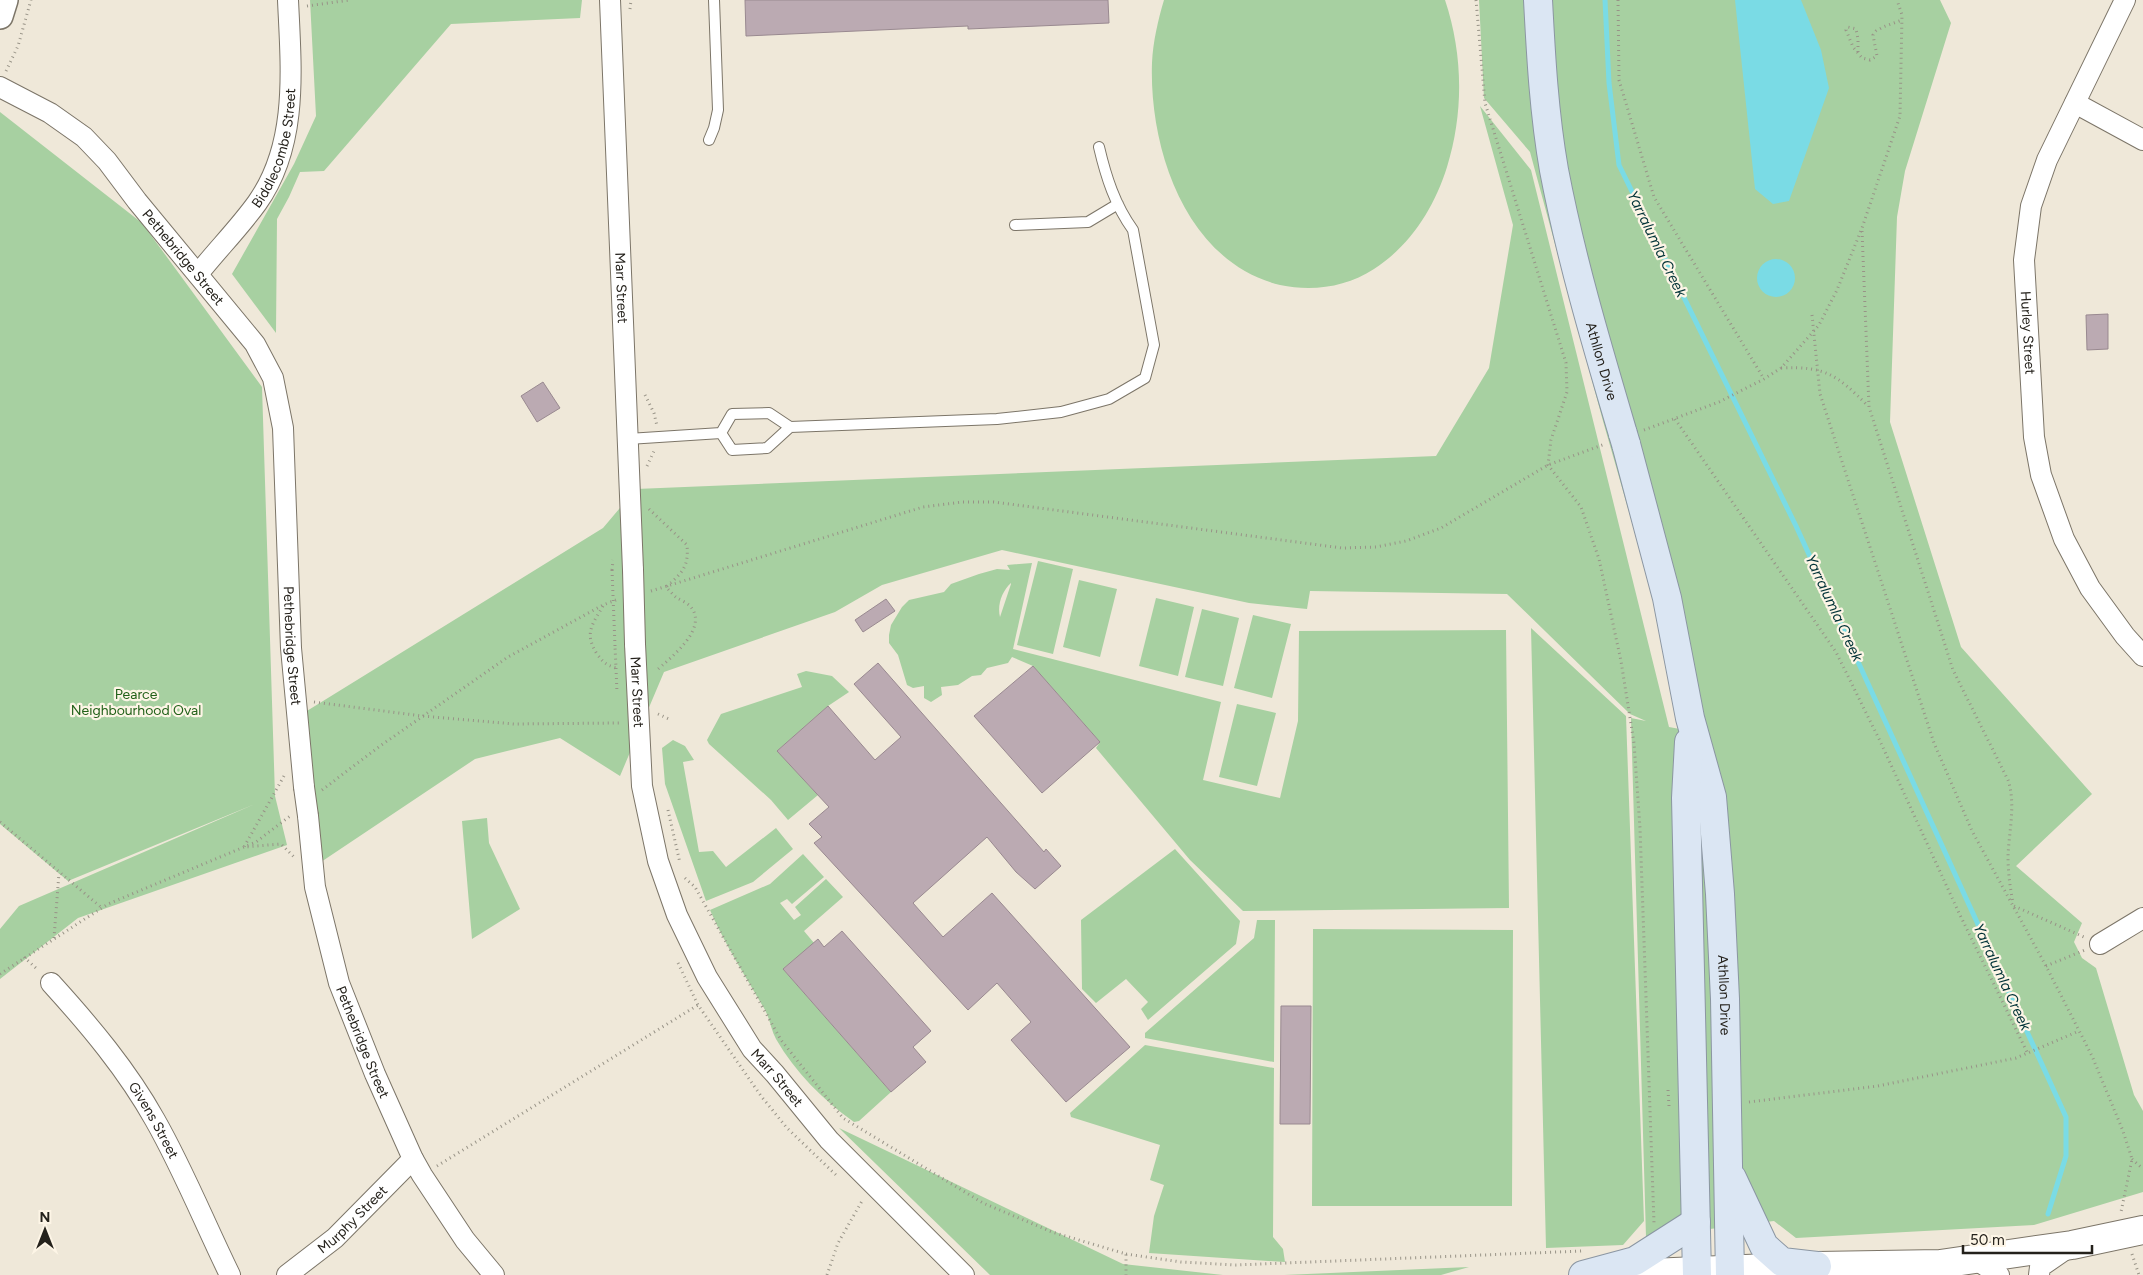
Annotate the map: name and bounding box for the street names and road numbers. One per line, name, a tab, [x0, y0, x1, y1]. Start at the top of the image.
street label: Biddlecombe Street	[248, 88, 299, 211]
street label: Pethebridge Street	[139, 206, 228, 309]
street label: Marr Street	[612, 252, 632, 324]
street label: Hurley Street	[2017, 290, 2039, 375]
street label: Athllon Drive	[1582, 320, 1621, 403]
street label: Pethebridge Street	[280, 586, 305, 706]
street label: Marr Street	[627, 656, 648, 728]
street label: Athllon Drive	[1714, 954, 1734, 1036]
street label: Pethebridge Street	[333, 984, 393, 1101]
street label: Marr Street	[747, 1045, 807, 1110]
street label: Givens Street	[125, 1079, 183, 1161]
street label: Murphy Street	[314, 1182, 391, 1257]

